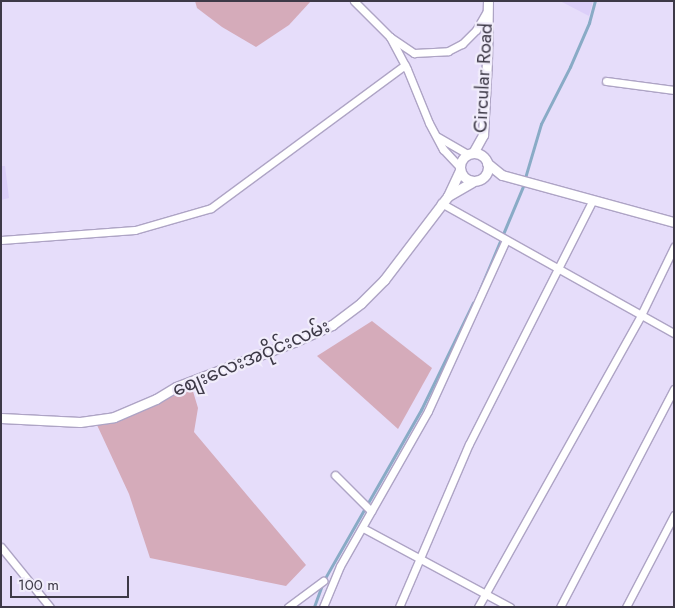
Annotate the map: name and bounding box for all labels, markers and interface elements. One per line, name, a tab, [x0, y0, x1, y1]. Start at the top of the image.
street label: Circular Road	[469, 23, 497, 133]
street label: စျေးလေးအဝိုင်းလမ်း	[169, 315, 333, 401]
scale bar	[12, 566, 131, 598]
text: 100 m	[18, 574, 59, 596]

